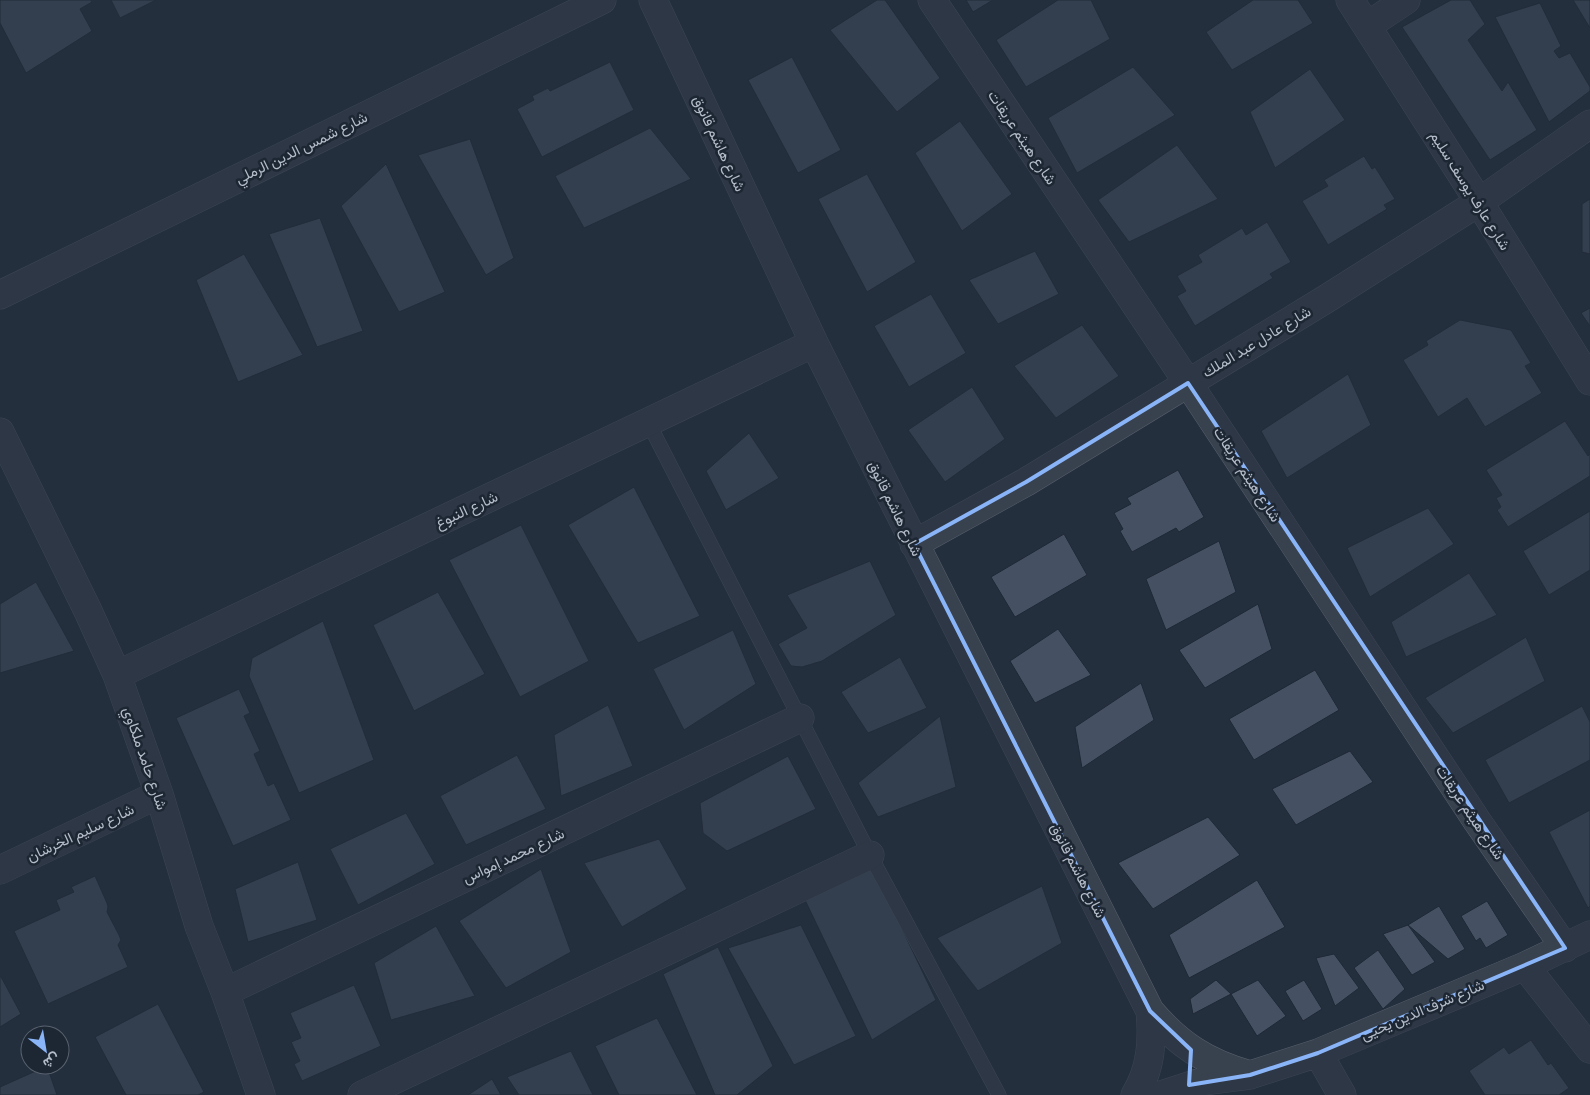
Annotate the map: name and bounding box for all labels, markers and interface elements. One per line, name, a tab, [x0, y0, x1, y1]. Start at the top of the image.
street label: شارع هيثم عريقات	[982, 86, 1061, 189]
street label: شارع هاشم قانوق	[687, 92, 750, 195]
street label: شارع شمس الدين الرملي	[232, 107, 372, 191]
street label: شارع عارف يوسف سليم	[1424, 127, 1515, 255]
street label: شارع عادل عبد الملك	[1198, 301, 1315, 383]
street label: شارع هيثم عريقات	[1208, 423, 1286, 527]
street label: شارع هاشم قانوق	[862, 457, 927, 560]
street label: شارع النبوغ	[432, 487, 502, 534]
street label: شارع حامد ملكاوي	[115, 704, 172, 814]
street label: شارع هيثم عريقات	[1430, 761, 1509, 864]
street label: شارع سليم الخرشان	[24, 799, 138, 867]
street label: شارع هاشم قانوق	[1045, 820, 1111, 922]
street label: شارع محمد إمواس	[459, 823, 568, 889]
street label: شارع شرف الدين يحيى	[1357, 975, 1488, 1046]
north arrow	[20, 1025, 70, 1075]
text: ش	[40, 1049, 64, 1073]

